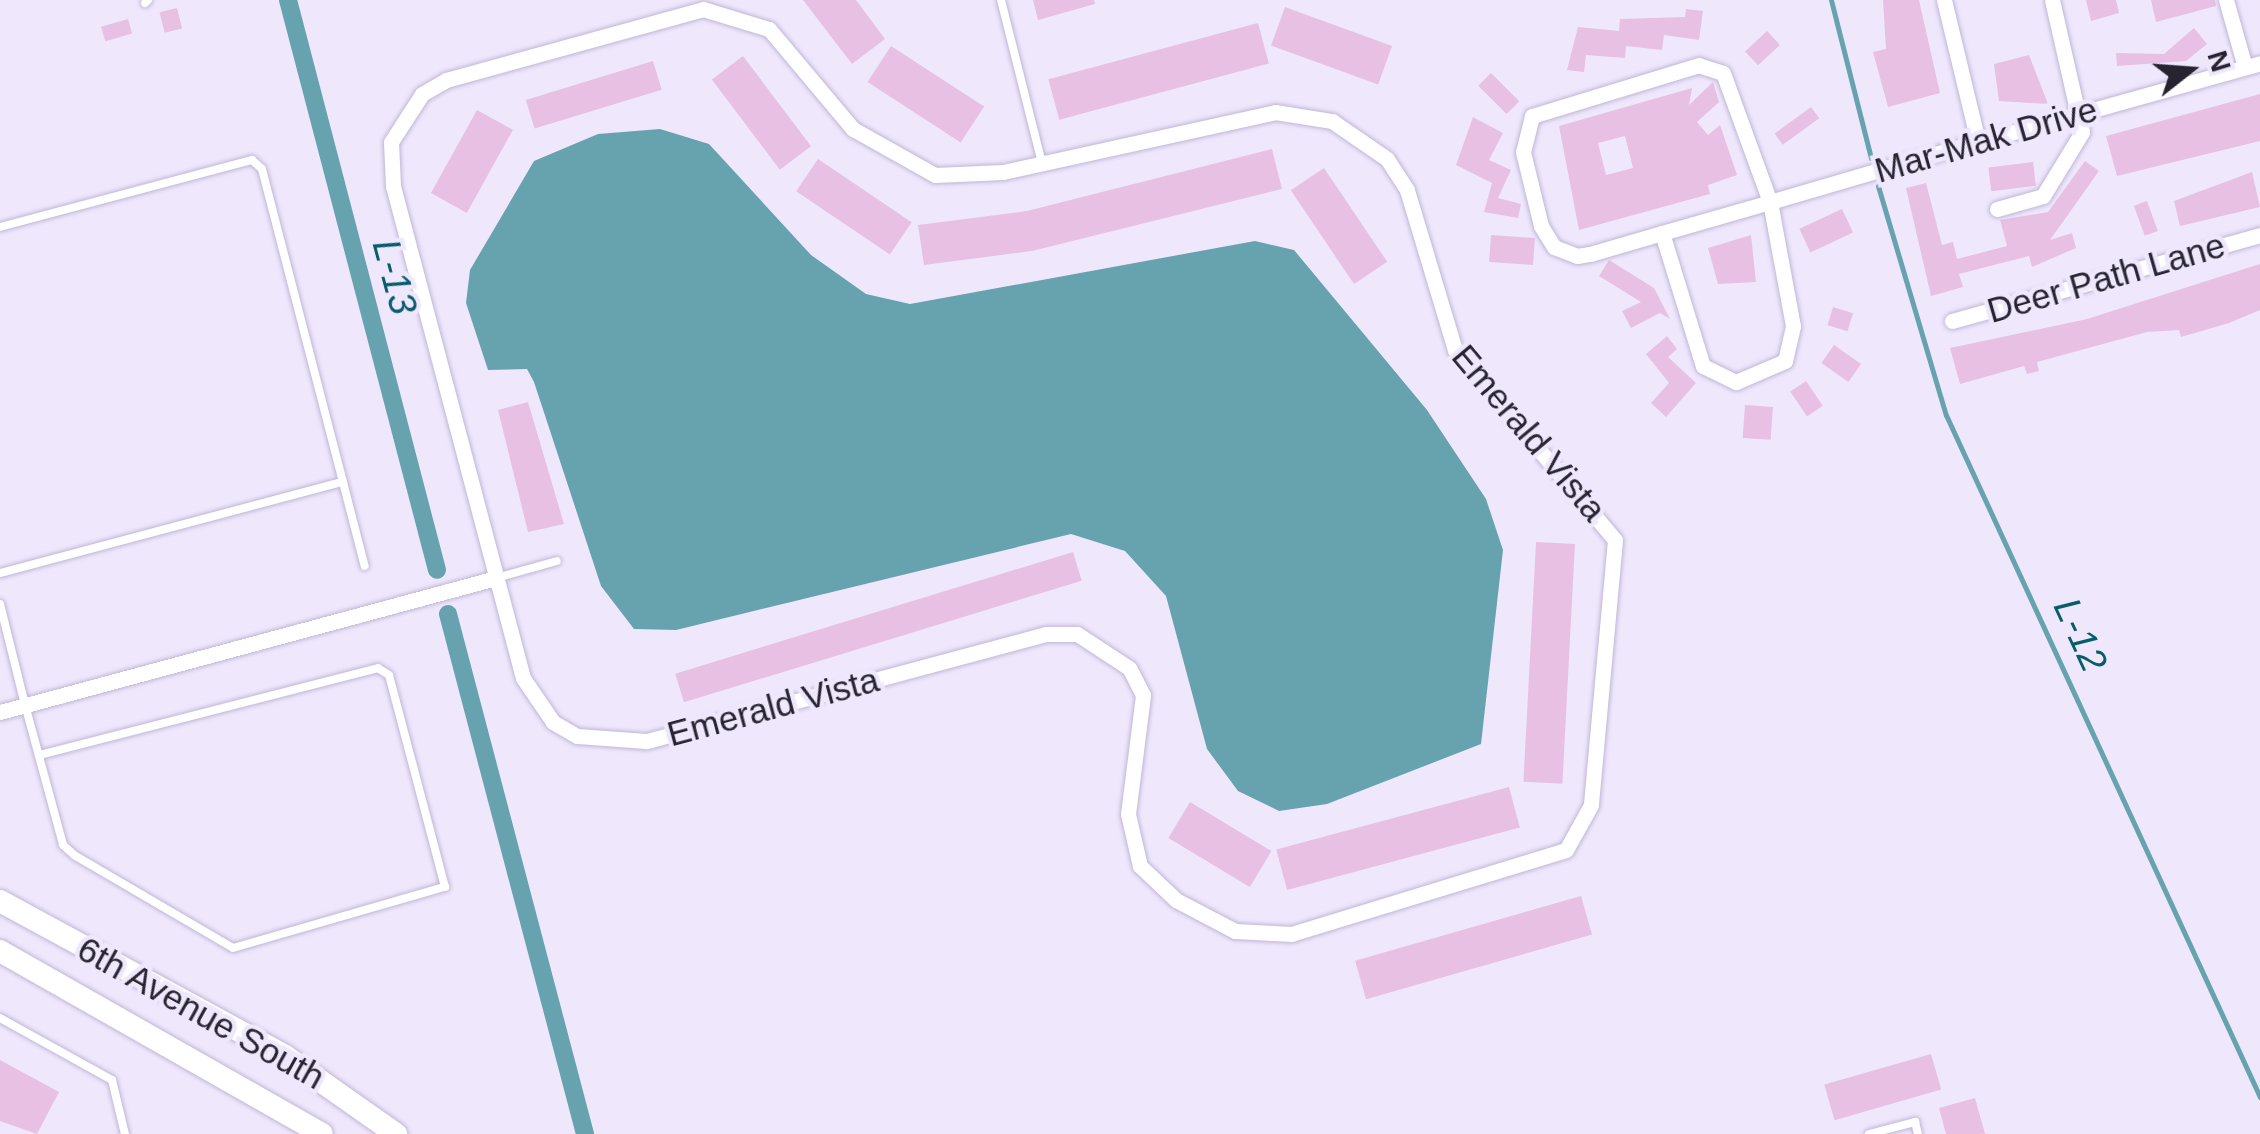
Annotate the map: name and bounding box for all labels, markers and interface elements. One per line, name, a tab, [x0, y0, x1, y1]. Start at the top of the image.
north arrow	[2140, 20, 2240, 120]
text: N	[2201, 47, 2237, 75]
street label: Mar-Mak Drive	[1870, 88, 2102, 192]
street label: Deer Path Lane	[1982, 224, 2230, 332]
water label: L-13	[362, 234, 426, 320]
street label: Emerald Vista	[1443, 336, 1615, 530]
water label: L-12	[2043, 591, 2117, 679]
street label: Emerald Vista	[663, 659, 883, 755]
street label: 6th Avenue South	[69, 927, 333, 1099]

